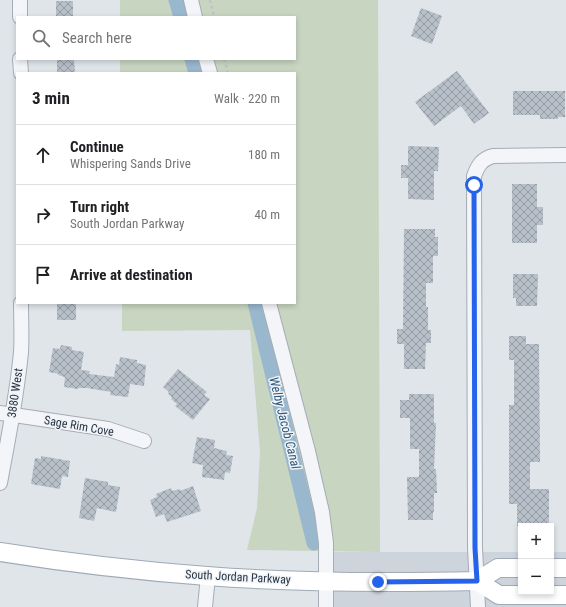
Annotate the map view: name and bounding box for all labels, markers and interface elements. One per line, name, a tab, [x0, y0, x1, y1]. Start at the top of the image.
search box	[16, 16, 296, 60]
icon: search	[30, 27, 52, 49]
text: Search here	[62, 29, 132, 47]
text: 3 min	[32, 88, 70, 108]
text: Walk · 220 m	[214, 91, 280, 106]
text: Continue	[70, 138, 124, 156]
icon: ahead	[32, 144, 54, 166]
text: 180 m	[248, 147, 280, 162]
text: Whispering Sands Drive	[70, 156, 191, 171]
route start	[465, 176, 483, 194]
text: Turn right	[70, 198, 129, 216]
icon: right	[32, 204, 54, 226]
text: 40 m	[254, 207, 280, 222]
text: South Jordan Parkway	[70, 216, 184, 231]
icon: arrive	[32, 264, 54, 286]
text: Arrive at destination	[70, 266, 193, 284]
street label: 3880 West	[5, 367, 25, 419]
water label: Welby Jacob Canal	[266, 375, 304, 472]
street label: Sage Rim Cove	[43, 413, 115, 439]
map controls	[518, 523, 554, 595]
button: +	[518, 523, 554, 559]
button: −	[518, 559, 554, 595]
street label: South Jordan Parkway	[185, 567, 291, 587]
route end	[369, 573, 387, 591]

